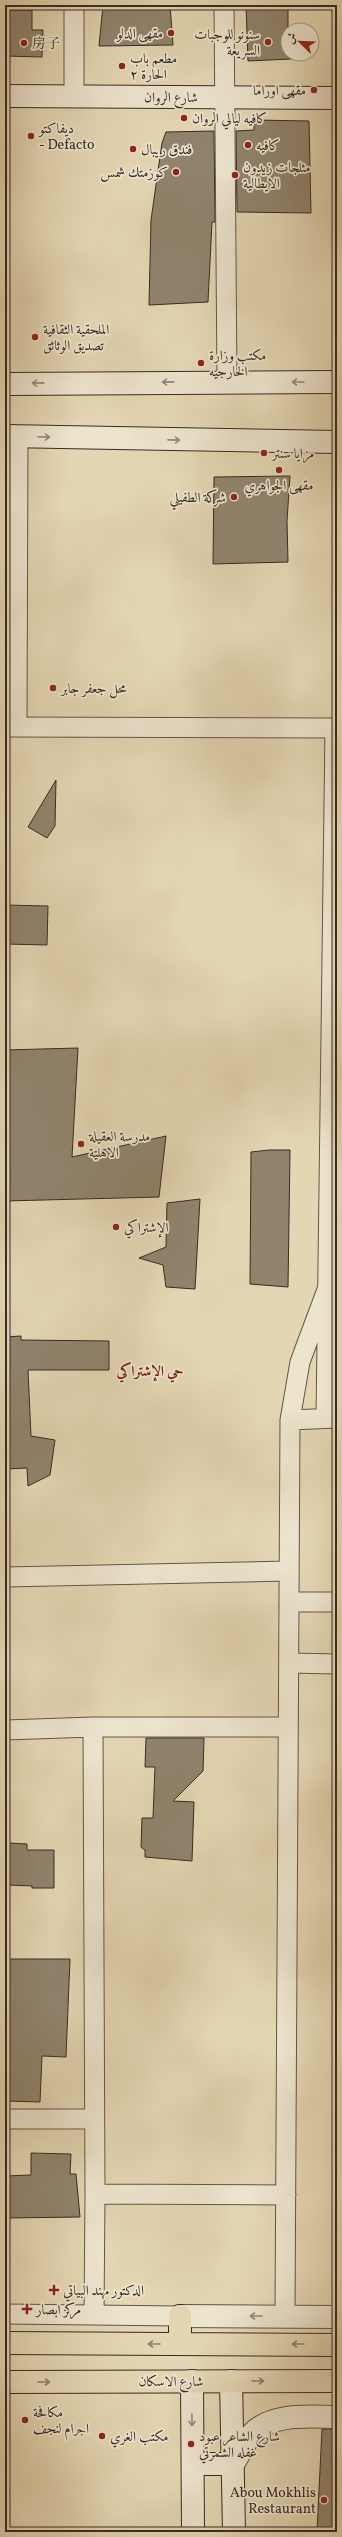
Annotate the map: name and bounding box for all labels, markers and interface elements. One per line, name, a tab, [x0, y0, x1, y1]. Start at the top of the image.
north arrow	[280, 22, 320, 62]
place label: مقهى الدلو	[115, 25, 163, 44]
place label: سنونو للوجبات السريعة	[194, 26, 260, 61]
marker: مقهى الدلو	[166, 28, 176, 38]
text: ش	[283, 31, 301, 47]
place label: 房子	[32, 35, 60, 54]
marker: سنونو للوجبات السريعة	[263, 37, 273, 47]
marker: 房子	[19, 38, 29, 48]
place label: مطعم باب الحارة ٢	[130, 50, 177, 85]
marker: مطعم باب الحارة ٢	[117, 61, 127, 71]
place label: مقهى اوراما	[253, 82, 306, 101]
marker: مقهى اوراما	[309, 85, 319, 95]
street label: شارع الروان	[144, 89, 198, 109]
place label: كافيه ليالي الروان	[192, 110, 267, 130]
marker: كافيه ليالي الروان	[179, 113, 189, 123]
place label: ديفاكتو - Defacto	[37, 120, 94, 155]
marker: ديفاكتو - Defacto	[26, 131, 36, 141]
place label: كافيه	[256, 137, 280, 156]
marker: كافيه	[243, 140, 253, 150]
place label: فندق ريبال	[141, 141, 192, 160]
marker: فندق ريبال	[128, 144, 138, 154]
place label: مثلجات زيدون الايطالية	[243, 159, 311, 194]
place label: كوزمتك شمس	[100, 164, 168, 183]
marker: كوزمتك شمس	[171, 167, 181, 177]
marker: مثلجات زيدون الايطالية	[230, 170, 240, 180]
place label: الملحقية الثقافية تصديق الوثائق	[43, 321, 109, 356]
marker: الملحقية الثقافية تصديق الوثائق	[30, 332, 40, 342]
place label: مكتب وزارة الخارجيه	[209, 347, 266, 382]
marker: مكتب وزارة الخارجيه	[196, 358, 206, 368]
one-way arrow	[162, 378, 175, 386]
one-way arrow	[292, 378, 305, 386]
one-way arrow	[32, 379, 45, 387]
one-way arrow	[37, 433, 50, 440]
one-way arrow	[167, 436, 180, 444]
place label: مزايا سنتر	[270, 445, 314, 464]
marker: مزايا سنتر	[259, 448, 269, 458]
marker: مقهى الجواهري	[274, 465, 284, 475]
place label: مقهى الجواهري	[245, 477, 313, 497]
place label: شركة الطفيلي	[169, 489, 226, 510]
marker: شركة الطفيلي	[229, 492, 239, 502]
place label: محل جعفر جابر	[59, 680, 127, 699]
marker: محل جعفر جابر	[48, 683, 58, 693]
place label: مدرسة العقيلة الاهلية	[88, 1128, 150, 1163]
marker: مدرسة العقيلة الاهلية	[76, 1139, 86, 1149]
place label: الإشتراكي	[124, 1218, 168, 1239]
marker: الإشتراكي	[111, 1222, 121, 1232]
district label: حي الإشتراكي	[116, 1362, 184, 1383]
place label: الدكتور مهند البياتي	[63, 2282, 144, 2302]
marker: الدكتور مهند البياتي	[48, 2284, 60, 2296]
place label: مركز ابصار	[34, 2301, 81, 2320]
marker: مركز ابصار	[21, 2303, 33, 2315]
one-way arrow	[250, 2312, 263, 2320]
one-way arrow	[148, 2340, 161, 2348]
one-way arrow	[292, 2341, 305, 2348]
street label: شارع الاسكان	[138, 2373, 204, 2393]
one-way arrow	[251, 2377, 264, 2385]
one-way arrow	[37, 2378, 50, 2386]
place label: مکافحة اجرام لنجف	[33, 2404, 89, 2441]
one-way arrow	[188, 2413, 196, 2426]
marker: مکافحة اجرام لنجف	[20, 2415, 30, 2425]
place label: مكتب الغري	[110, 2428, 168, 2448]
place label: شارع الشاعر عبود غفله الشمرتي	[199, 2428, 280, 2464]
marker: مكتب الغري	[97, 2431, 107, 2441]
marker: شارع الشاعر عبود غفله الشمرتي	[186, 2439, 196, 2449]
place label: Abou Mokhlis Restaurant	[230, 2484, 316, 2519]
marker: Abou Mokhlis Restaurant	[319, 2495, 329, 2505]

